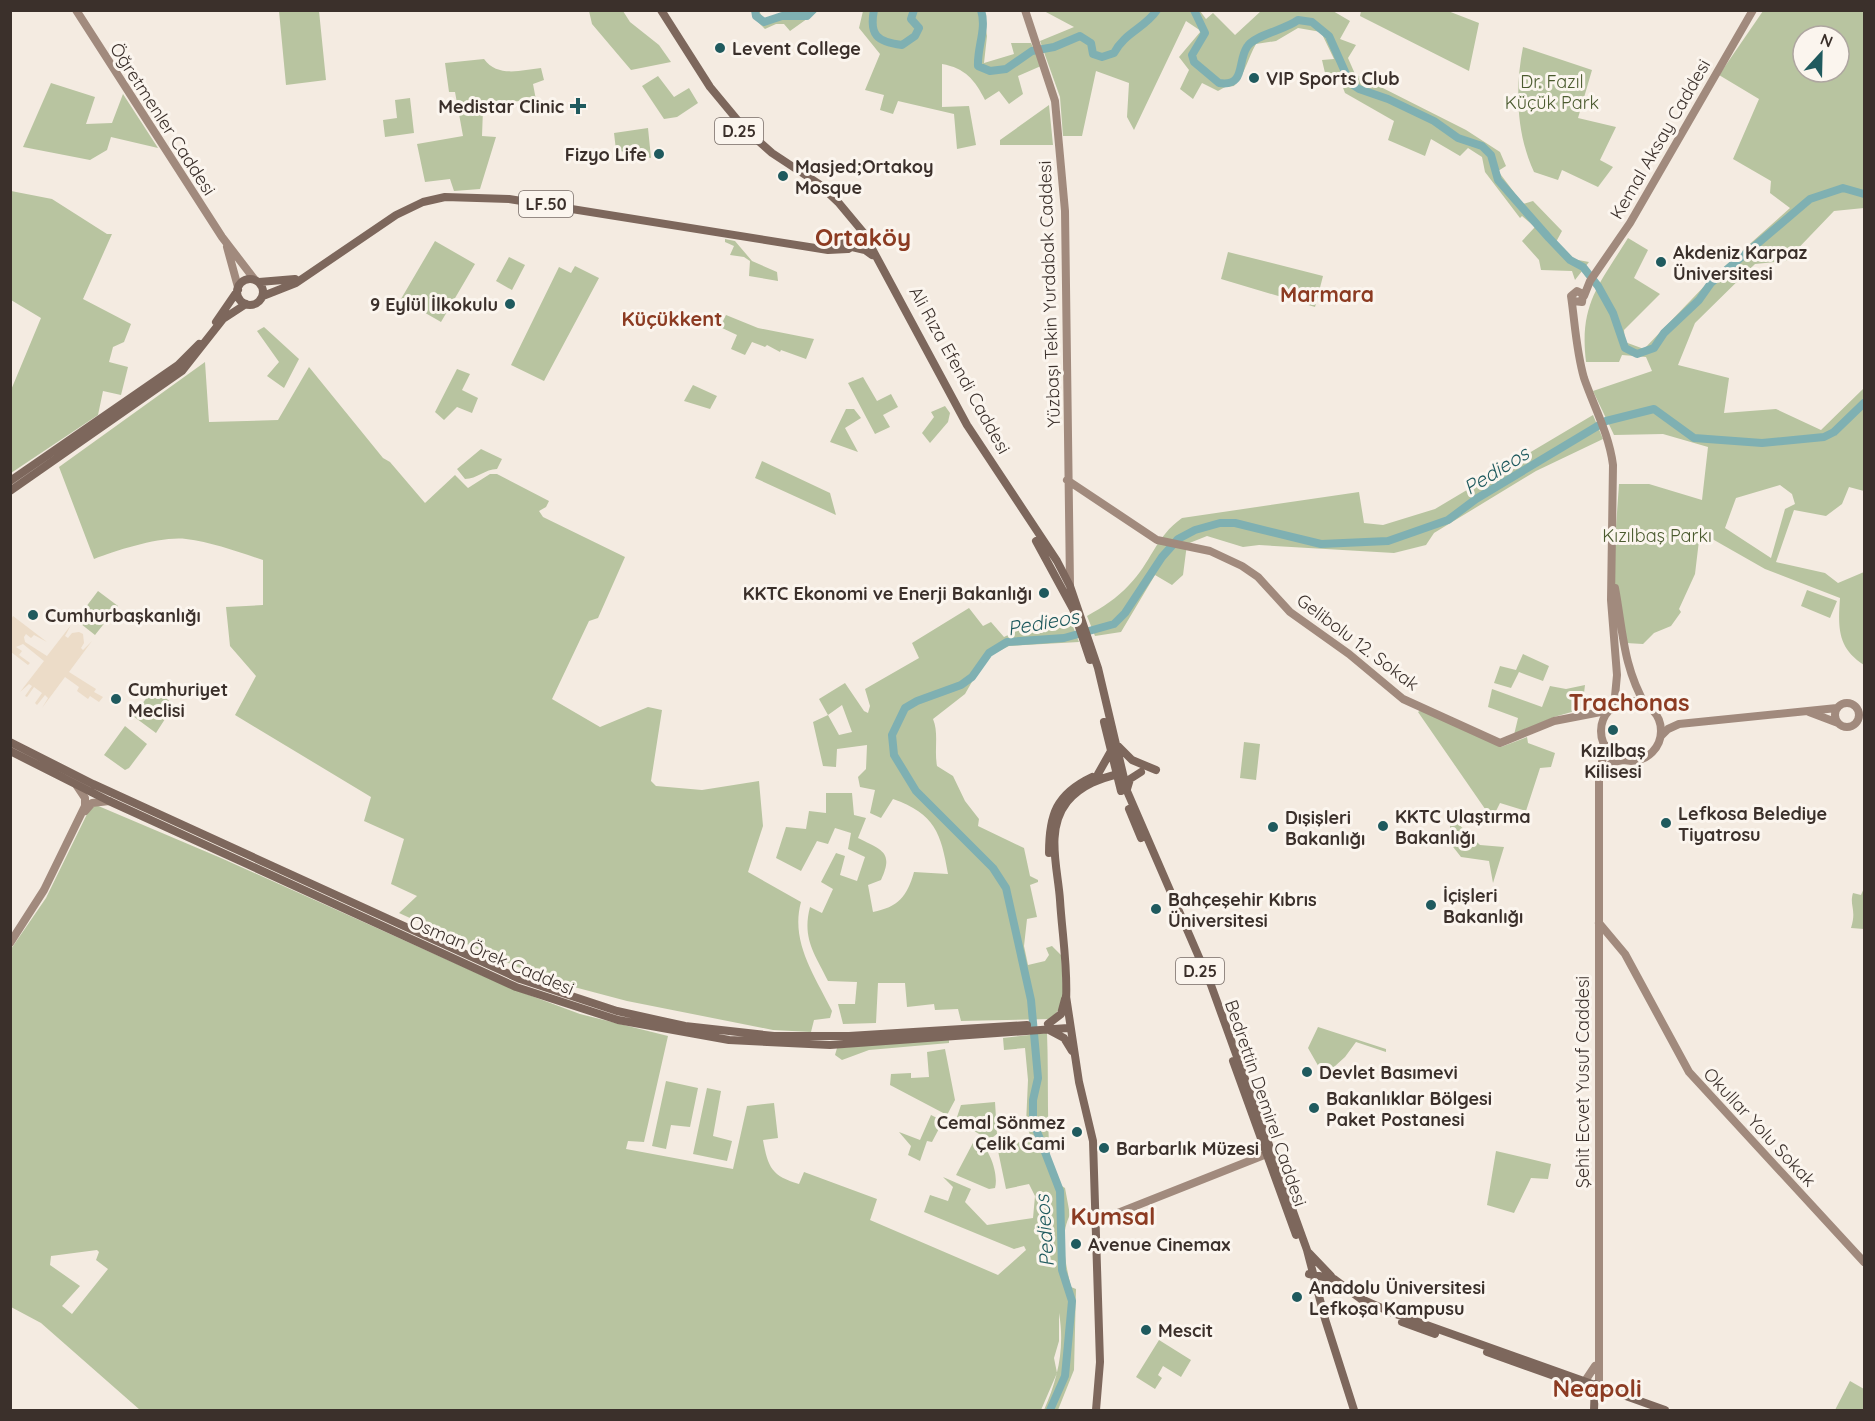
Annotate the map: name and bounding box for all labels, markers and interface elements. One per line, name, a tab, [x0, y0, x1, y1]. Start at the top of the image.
north arrow	[1791, 24, 1851, 84]
text: N	[1817, 29, 1836, 52]
place label: Levent College	[732, 37, 861, 60]
street label: Öğretmenler Caddesi	[105, 38, 221, 200]
marker: Levent College	[713, 41, 727, 55]
street label: Kemal Aksay Caddesi	[1605, 55, 1715, 223]
place label: VIP Sports Club	[1266, 67, 1400, 90]
park label: Dr. Fazıl Küçük Park	[1505, 70, 1599, 114]
marker: VIP Sports Club	[1247, 71, 1261, 85]
place label: Medistar Clinic	[438, 95, 564, 118]
marker: Medistar Clinic	[569, 97, 587, 115]
road number: D.25	[715, 118, 763, 144]
place label: Fizyo Life	[565, 143, 647, 166]
marker: Fizyo Life	[652, 147, 666, 161]
place label: Masjed;Ortakoy Mosque	[795, 155, 934, 199]
street label: Yüzbaşı Tekin Yurdabak Caddesi	[1033, 160, 1065, 428]
marker: Masjed;Ortakoy Mosque	[776, 169, 790, 183]
road number: LF.50	[519, 191, 573, 217]
district label: Ortaköy	[815, 222, 911, 252]
place label: Akdeniz Karpaz Üniversitesi	[1673, 241, 1808, 285]
marker: Akdeniz Karpaz Üniversitesi	[1654, 255, 1668, 269]
district label: Marmara	[1280, 281, 1374, 307]
street label: Ali Rıza Efendi Caddesi	[904, 282, 1016, 458]
place label: 9 Eylül İlkokulu	[370, 293, 498, 316]
marker: 9 Eylül İlkokulu	[503, 297, 517, 311]
district label: Küçükkent	[622, 306, 722, 331]
water label: Pedieos	[1459, 439, 1535, 500]
park label: Kızılbaş Parkı	[1602, 524, 1712, 547]
place label: KKTC Ekonomi ve Enerji Bakanlığı	[743, 582, 1032, 605]
marker: KKTC Ekonomi ve Enerji Bakanlığı	[1037, 586, 1051, 600]
street label: Gelibolu 12. Sokak	[1292, 588, 1424, 696]
water label: Pedieos	[1005, 603, 1082, 641]
place label: Cumhurbaşkanlığı	[45, 604, 201, 627]
marker: Cumhurbaşkanlığı	[26, 608, 40, 622]
place label: Cumhuriyet Meclisi	[128, 678, 228, 722]
district label: Trachonas	[1568, 687, 1690, 717]
marker: Cumhuriyet Meclisi	[109, 692, 123, 706]
marker: Kızılbaş Kilisesi	[1606, 723, 1620, 737]
place label: Kızılbaş Kilisesi	[1580, 739, 1646, 783]
place label: Lefkosa Belediye Tiyatrosu	[1678, 802, 1827, 846]
place label: KKTC Ulaştırma Bakanlığı	[1395, 805, 1531, 849]
place label: Dışişleri Bakanlığı	[1285, 806, 1365, 850]
marker: Lefkosa Belediye Tiyatrosu	[1659, 816, 1673, 830]
marker: KKTC Ulaştırma Bakanlığı	[1376, 819, 1390, 833]
marker: Dışişleri Bakanlığı	[1266, 820, 1280, 834]
place label: İçişleri Bakanlığı	[1443, 884, 1523, 928]
place label: Bahçeşehir Kıbrıs Üniversitesi	[1168, 888, 1317, 932]
marker: İçişleri Bakanlığı	[1424, 898, 1438, 912]
marker: Bahçeşehir Kıbrıs Üniversitesi	[1149, 902, 1163, 916]
street label: Osman Örek Caddesi	[406, 910, 578, 1000]
road number: D.25	[1176, 958, 1224, 984]
street label: Şehit Ecvet Yusuf Caddesi	[1571, 976, 1594, 1188]
street label: Bedrettin Demirel Caddesi	[1220, 997, 1312, 1209]
place label: Devlet Basımevi	[1319, 1061, 1458, 1084]
street label: Okullar Yolu Sokak	[1699, 1062, 1821, 1192]
marker: Devlet Basımevi	[1300, 1065, 1314, 1079]
place label: Bakanlıklar Bölgesi Paket Postanesi	[1326, 1087, 1492, 1131]
marker: Bakanlıklar Bölgesi Paket Postanesi	[1307, 1101, 1321, 1115]
place label: Cemal Sönmez Çelik Cami	[937, 1111, 1065, 1155]
marker: Cemal Sönmez Çelik Cami	[1070, 1125, 1084, 1139]
place label: Barbarlık Müzesi	[1116, 1137, 1259, 1160]
marker: Barbarlık Müzesi	[1097, 1141, 1111, 1155]
water label: Pedieos	[1029, 1193, 1059, 1268]
district label: Kumsal	[1071, 1201, 1155, 1231]
place label: Avenue Cinemax	[1088, 1233, 1230, 1256]
marker: Avenue Cinemax	[1069, 1237, 1083, 1251]
place label: Anadolu Üniversitesi Lefkoşa Kampusu	[1309, 1276, 1485, 1320]
marker: Anadolu Üniversitesi Lefkoşa Kampusu	[1290, 1290, 1304, 1304]
place label: Mescit	[1158, 1319, 1213, 1342]
marker: Mescit	[1139, 1323, 1153, 1337]
district label: Neapoli	[1552, 1373, 1642, 1403]

